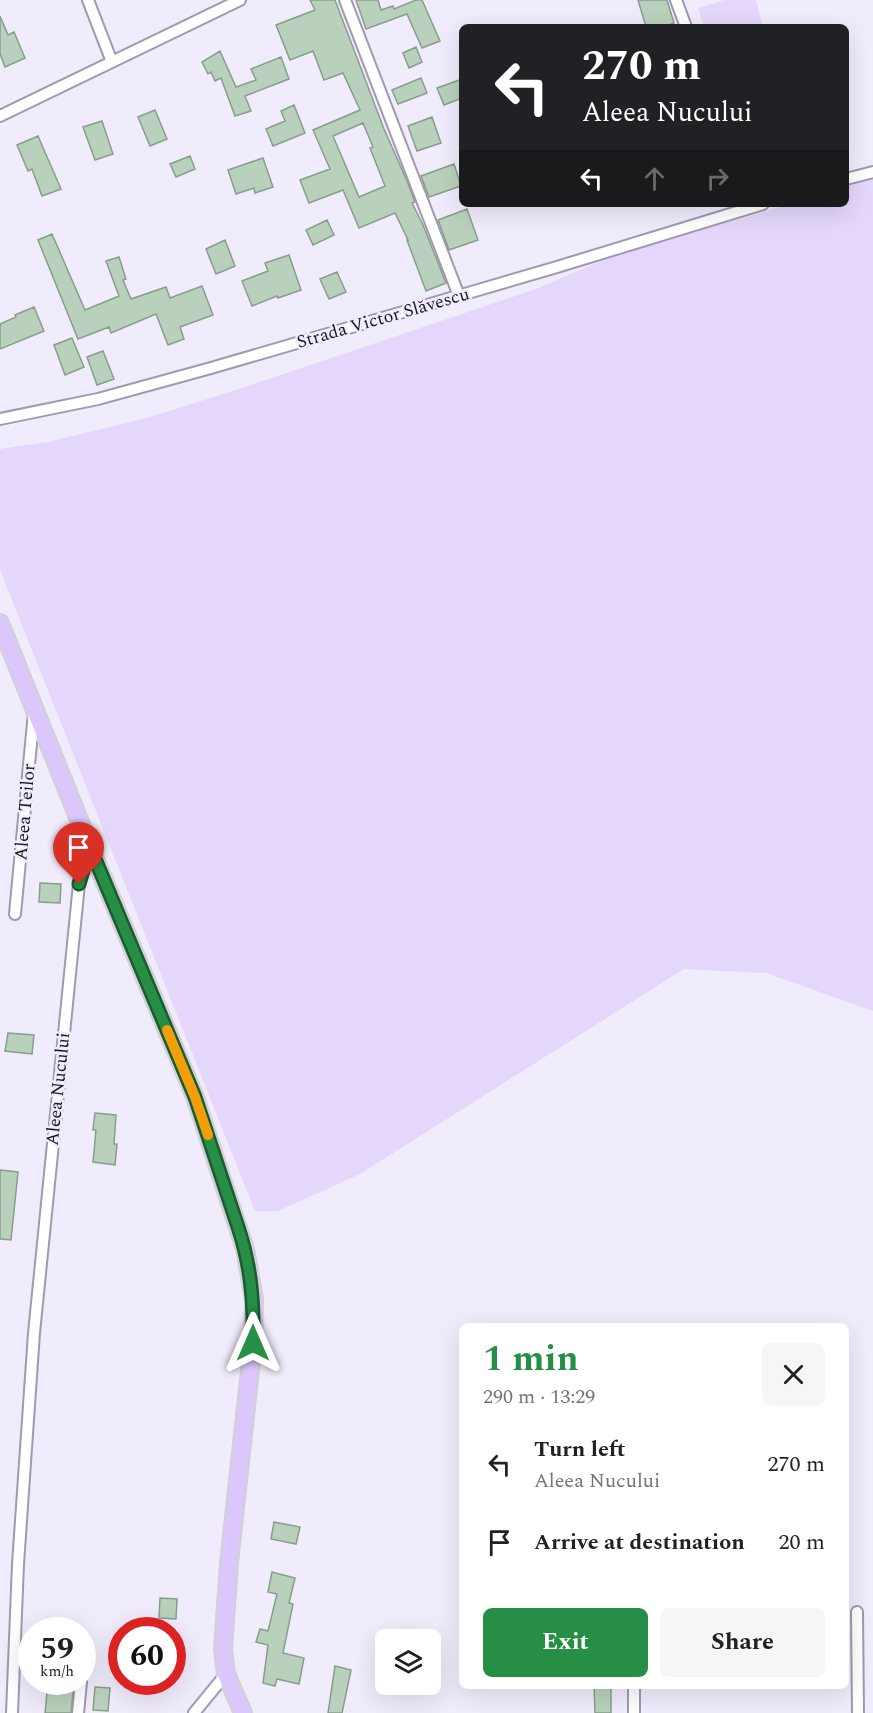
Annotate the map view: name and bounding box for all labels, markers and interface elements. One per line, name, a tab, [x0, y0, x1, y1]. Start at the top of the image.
text: 270 m	[582, 35, 701, 98]
icon: left	[483, 48, 561, 126]
text: Aleea Nucului	[582, 92, 752, 134]
icon: left	[575, 162, 608, 195]
icon: ahead	[638, 162, 671, 195]
icon: right	[701, 162, 734, 195]
street label: Strada Victor Slăvescu	[293, 280, 473, 356]
street label: Aleea Teilor	[7, 762, 43, 862]
pin	[53, 822, 104, 884]
icon: arrive	[62, 831, 95, 864]
street label: Aleea Nucului	[39, 1031, 77, 1147]
position arrow	[221, 1311, 285, 1375]
text: 1 min	[483, 1332, 579, 1387]
button: close	[762, 1343, 825, 1406]
text: 290 m · 13:29	[483, 1382, 595, 1412]
text: Turn left	[534, 1433, 626, 1466]
icon: left	[483, 1448, 516, 1481]
text: 270 m	[768, 1448, 825, 1481]
text: Aleea Nucului	[534, 1466, 660, 1496]
icon: arrive	[483, 1526, 516, 1559]
text: Arrive at destination	[534, 1526, 745, 1559]
text: 20 m	[779, 1526, 825, 1559]
button: Exit	[483, 1608, 648, 1677]
button: Share	[660, 1608, 825, 1677]
speed limit sign: 60	[108, 1617, 186, 1695]
text: 59	[40, 1626, 74, 1672]
map controls	[375, 1629, 441, 1695]
button: layers	[375, 1629, 441, 1695]
text: km/h	[40, 1660, 74, 1683]

